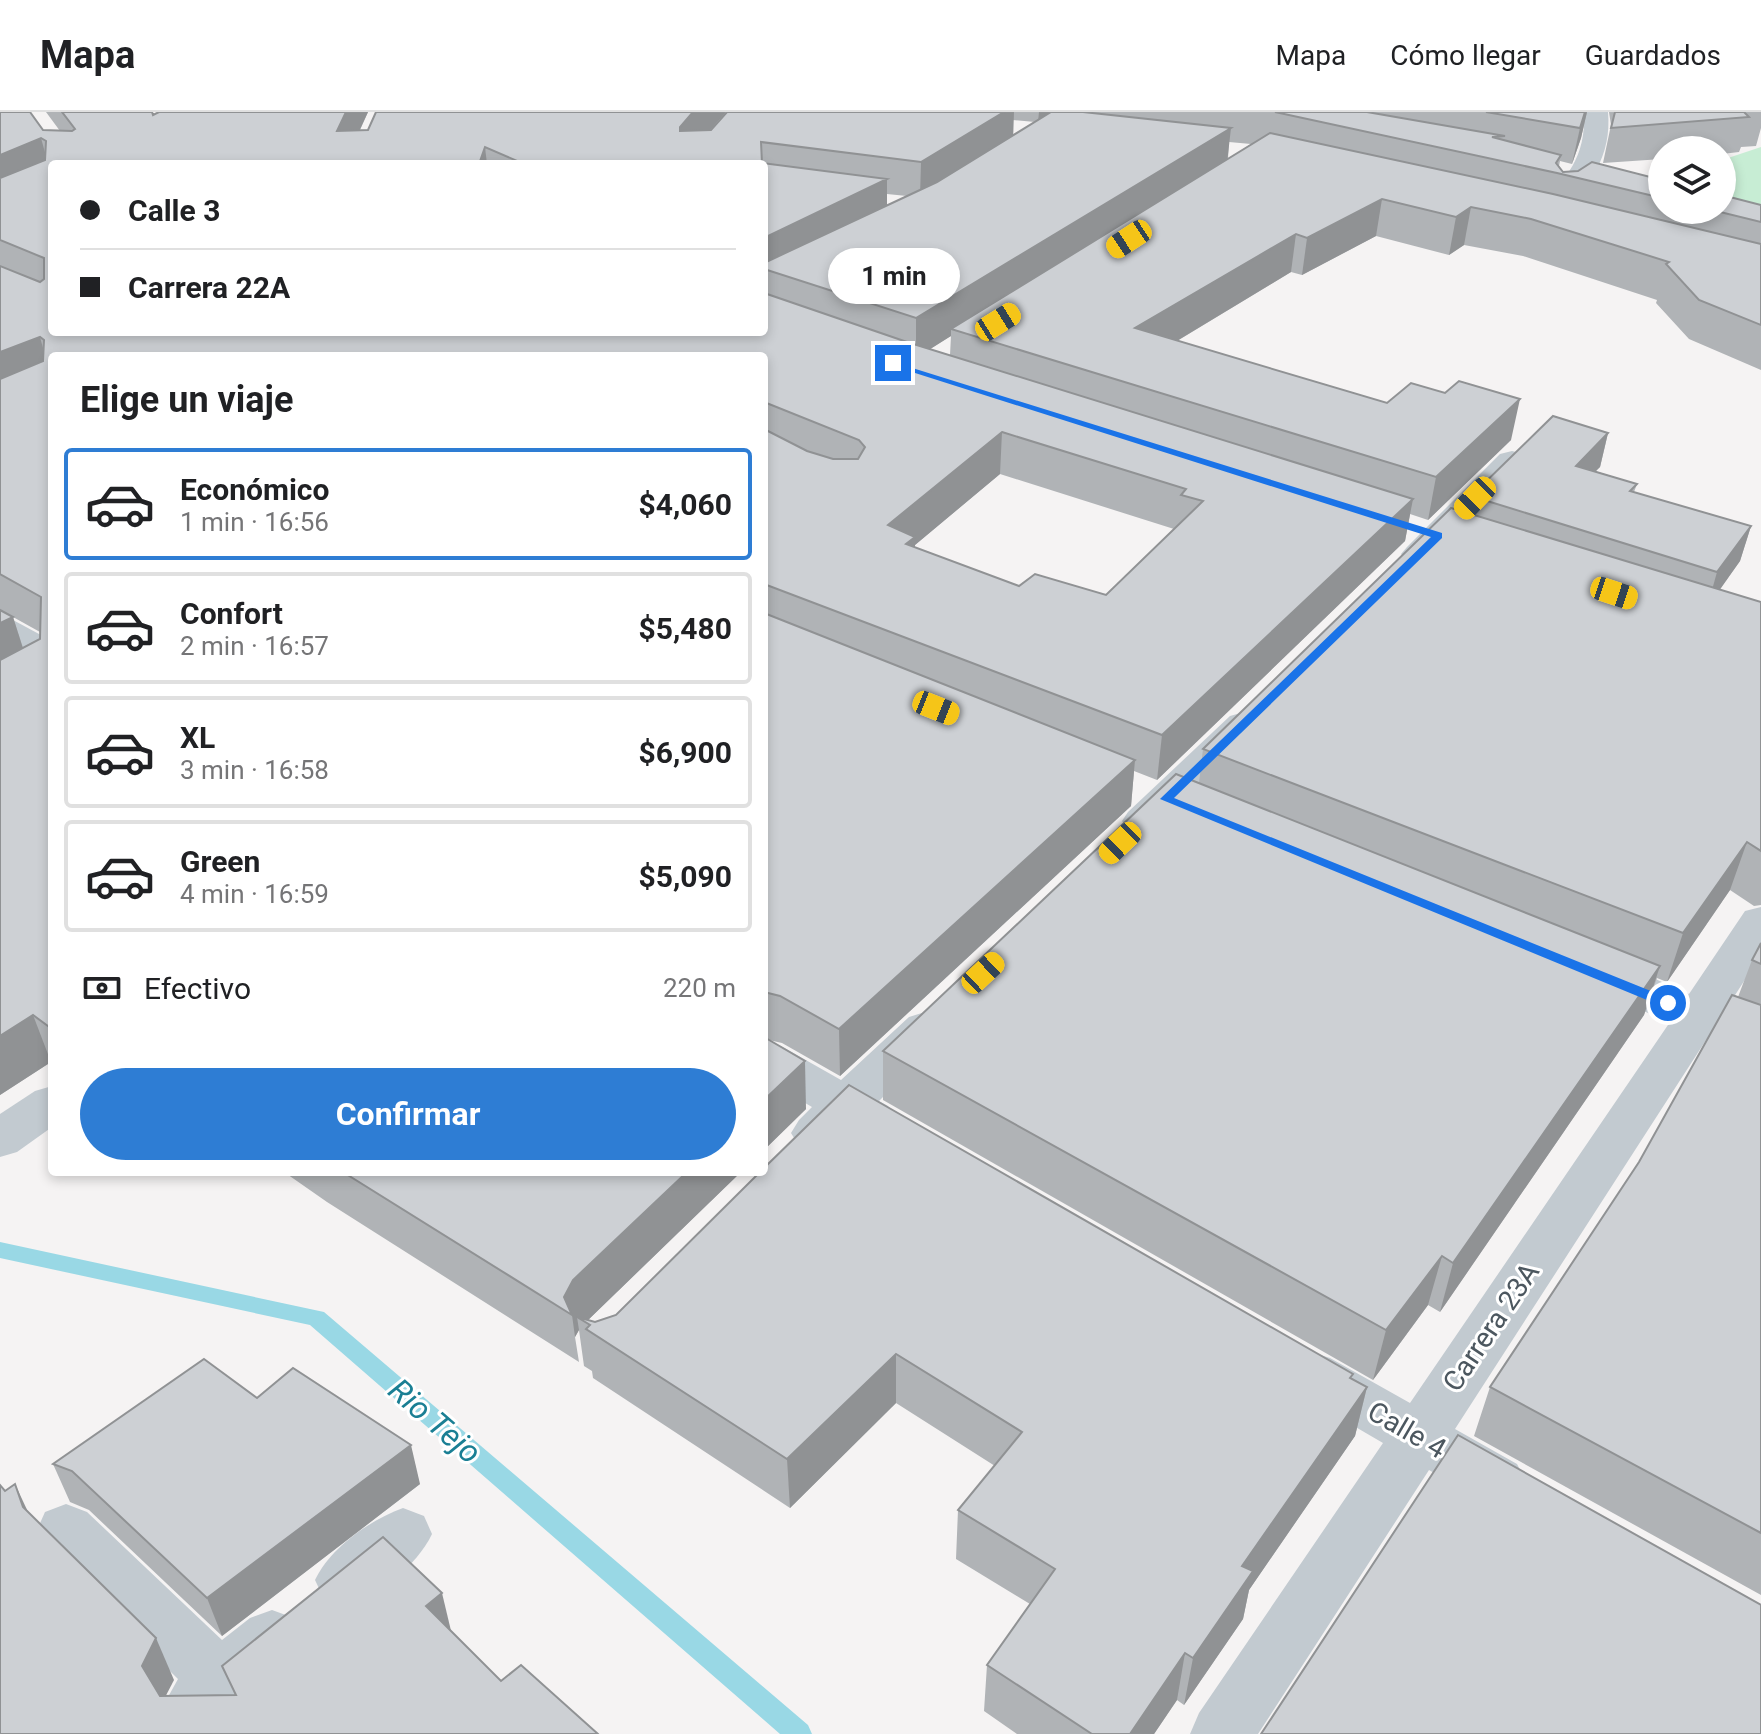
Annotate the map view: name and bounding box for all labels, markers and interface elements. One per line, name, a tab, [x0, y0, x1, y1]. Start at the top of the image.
text: Mapa	[40, 33, 135, 77]
text: Mapa	[1276, 39, 1346, 72]
text: Cómo llegar	[1390, 39, 1541, 72]
text: Guardados	[1585, 39, 1721, 72]
map controls	[1648, 136, 1736, 224]
button: layers	[1648, 136, 1736, 224]
text: Calle 3	[128, 193, 220, 228]
car	[1102, 216, 1156, 262]
callout: 1 min	[827, 247, 959, 303]
text: 1 min	[861, 261, 927, 291]
text: Carrera 22A	[128, 270, 290, 305]
car	[971, 299, 1025, 345]
route end	[875, 345, 911, 381]
text: Elige un viaje	[80, 379, 293, 421]
icon: car	[84, 468, 156, 540]
text: Económico	[180, 472, 329, 507]
car	[1450, 472, 1500, 524]
text: $4,060	[639, 487, 732, 522]
text: 1 min · 16:56	[180, 507, 329, 537]
car	[1587, 574, 1641, 612]
icon: car	[84, 592, 156, 664]
text: Confort	[180, 596, 283, 631]
text: $5,480	[639, 611, 732, 646]
text: 2 min · 16:57	[180, 631, 329, 661]
car	[909, 688, 963, 728]
icon: car	[84, 716, 156, 788]
text: XL	[180, 720, 215, 755]
text: $6,900	[639, 735, 732, 770]
text: 3 min · 16:58	[180, 755, 329, 785]
car	[1094, 818, 1146, 868]
icon: car	[84, 840, 156, 912]
text: Green	[180, 844, 260, 879]
text: $5,090	[639, 859, 732, 894]
text: 4 min · 16:59	[180, 879, 329, 909]
car	[957, 948, 1009, 998]
icon: cash	[80, 966, 124, 1010]
text: Efectivo	[144, 971, 251, 1006]
text: 220 m	[663, 973, 736, 1003]
route start	[1650, 985, 1686, 1021]
button: Confirmar	[80, 1068, 736, 1160]
street label: Carrera 23A	[1436, 1256, 1546, 1398]
water label: Rio Tejo	[381, 1371, 489, 1471]
street label: Calle 4	[1362, 1395, 1452, 1466]

